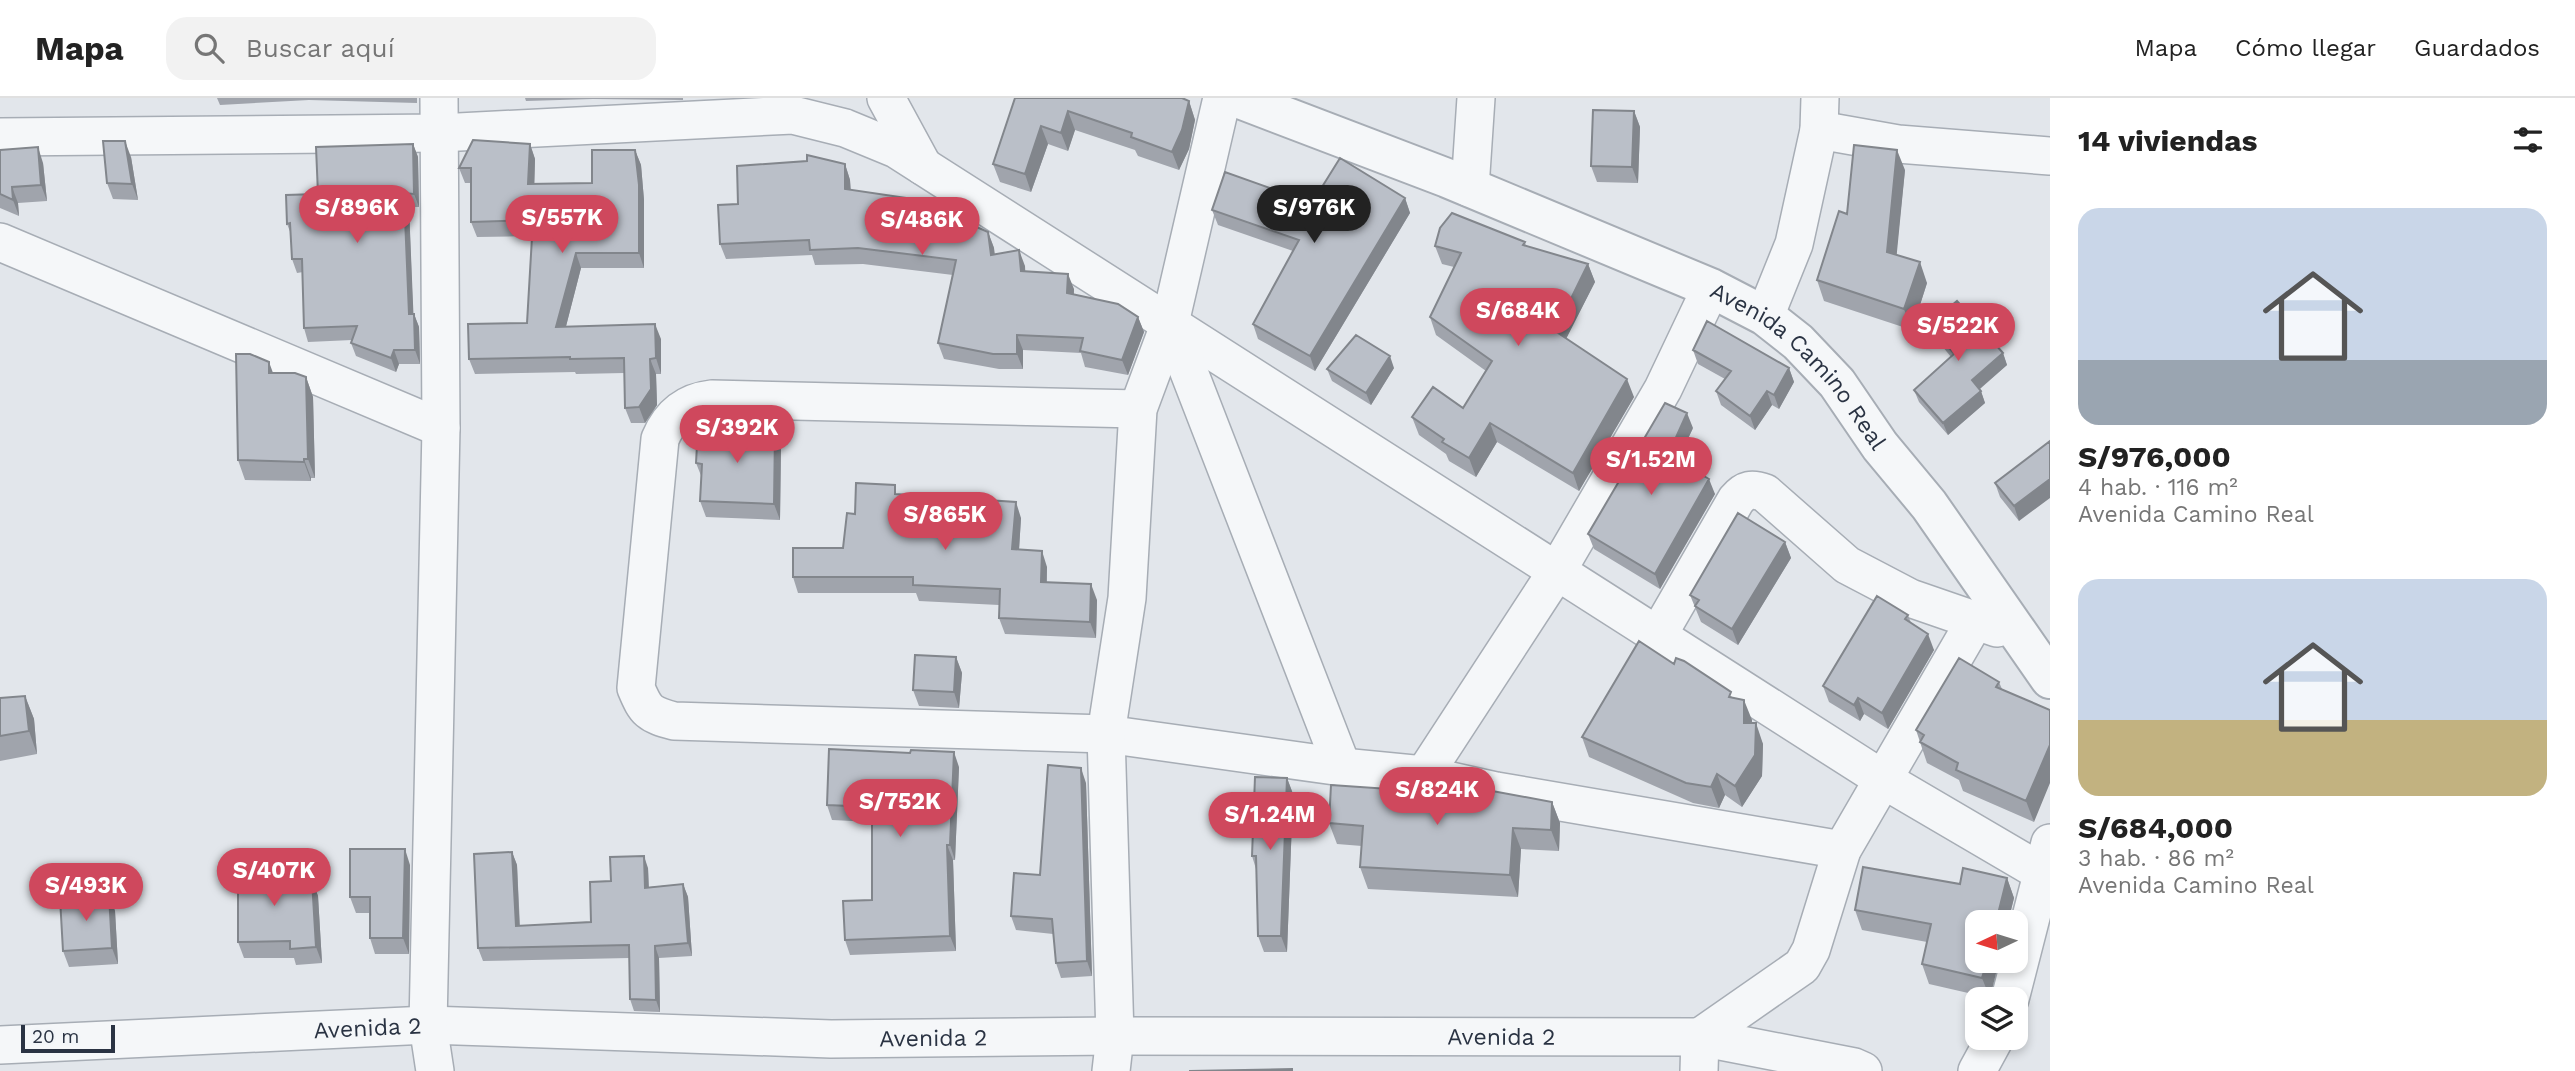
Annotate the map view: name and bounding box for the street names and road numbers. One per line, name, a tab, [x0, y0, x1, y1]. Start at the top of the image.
street label: Avenida Camino Real	[1706, 277, 1892, 455]
street label: Avenida 2	[313, 1012, 422, 1044]
street label: Avenida 2	[1447, 1023, 1555, 1050]
street label: Avenida 2	[879, 1024, 988, 1052]

